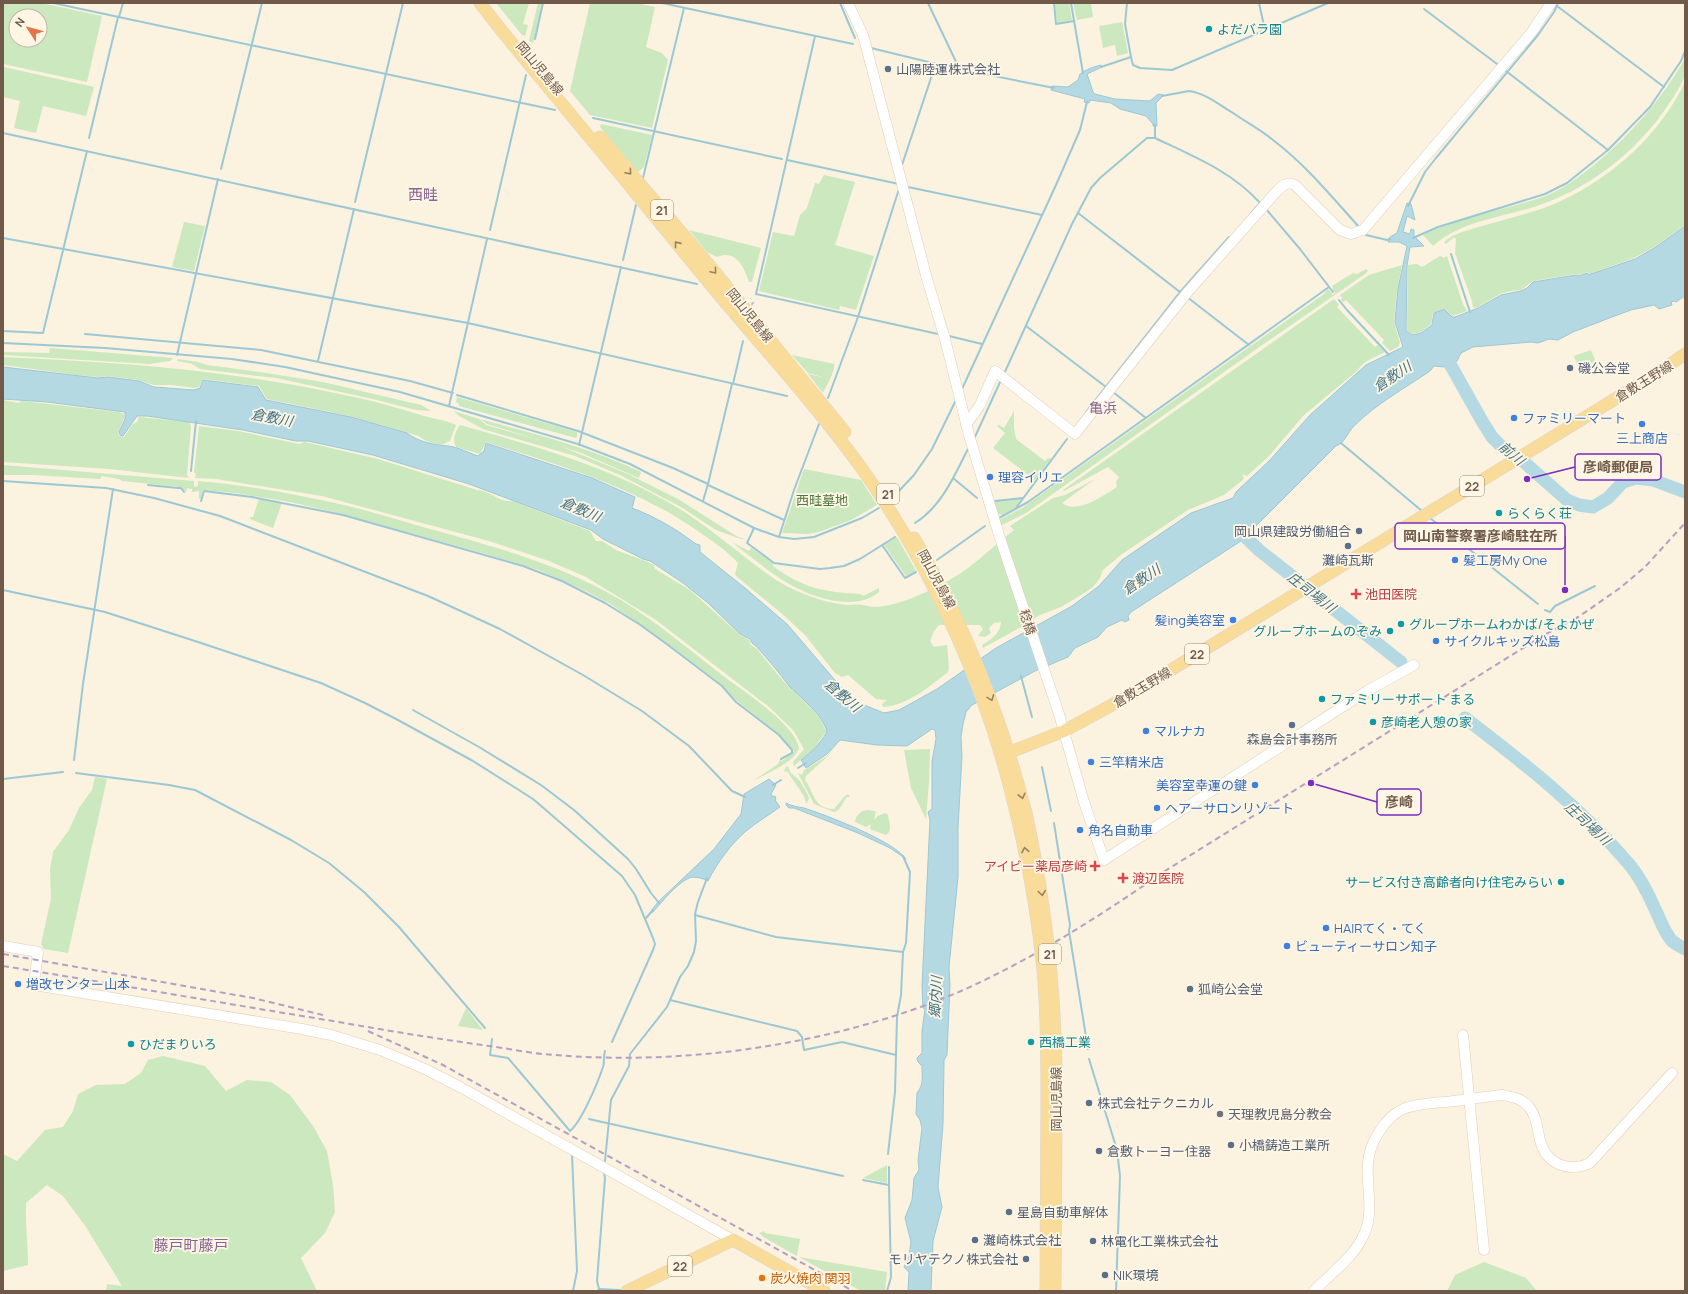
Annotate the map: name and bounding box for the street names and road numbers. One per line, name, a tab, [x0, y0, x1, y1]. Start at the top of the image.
street label: 岡山児島線	[512, 37, 568, 99]
road number: 21	[651, 200, 673, 220]
street label: 岡山児島線	[723, 284, 777, 346]
street label: 倉敷玉野線	[1612, 356, 1676, 406]
road number: 22	[1460, 476, 1484, 496]
road number: 21	[877, 484, 899, 504]
street label: 岡山児島線	[914, 546, 960, 612]
street label: 稔橋	[1015, 607, 1041, 637]
road number: 22	[1185, 644, 1209, 664]
street label: 倉敷玉野線	[1110, 663, 1174, 711]
road number: 21	[1039, 944, 1061, 964]
street label: 岡山児島線	[1047, 1066, 1065, 1132]
road number: 22	[668, 1256, 692, 1276]

